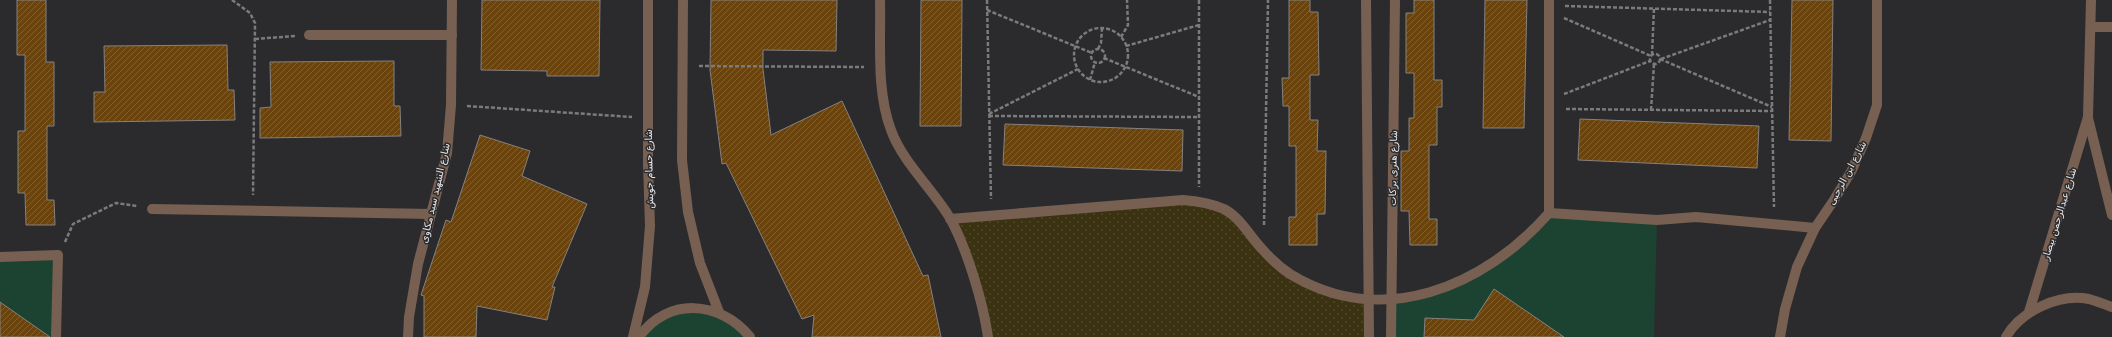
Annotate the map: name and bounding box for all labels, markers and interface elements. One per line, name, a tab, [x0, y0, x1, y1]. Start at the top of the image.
street label: شارع حسام جويش	[643, 129, 656, 209]
street label: شارع هنرى بركات	[1387, 130, 1400, 206]
street label: شارع ابن الرحبى	[1826, 139, 1869, 207]
street label: شارع الشهيد سيد مكاوى	[418, 142, 453, 244]
street label: شارع عبدالرحمن بيصار	[2039, 166, 2079, 263]

